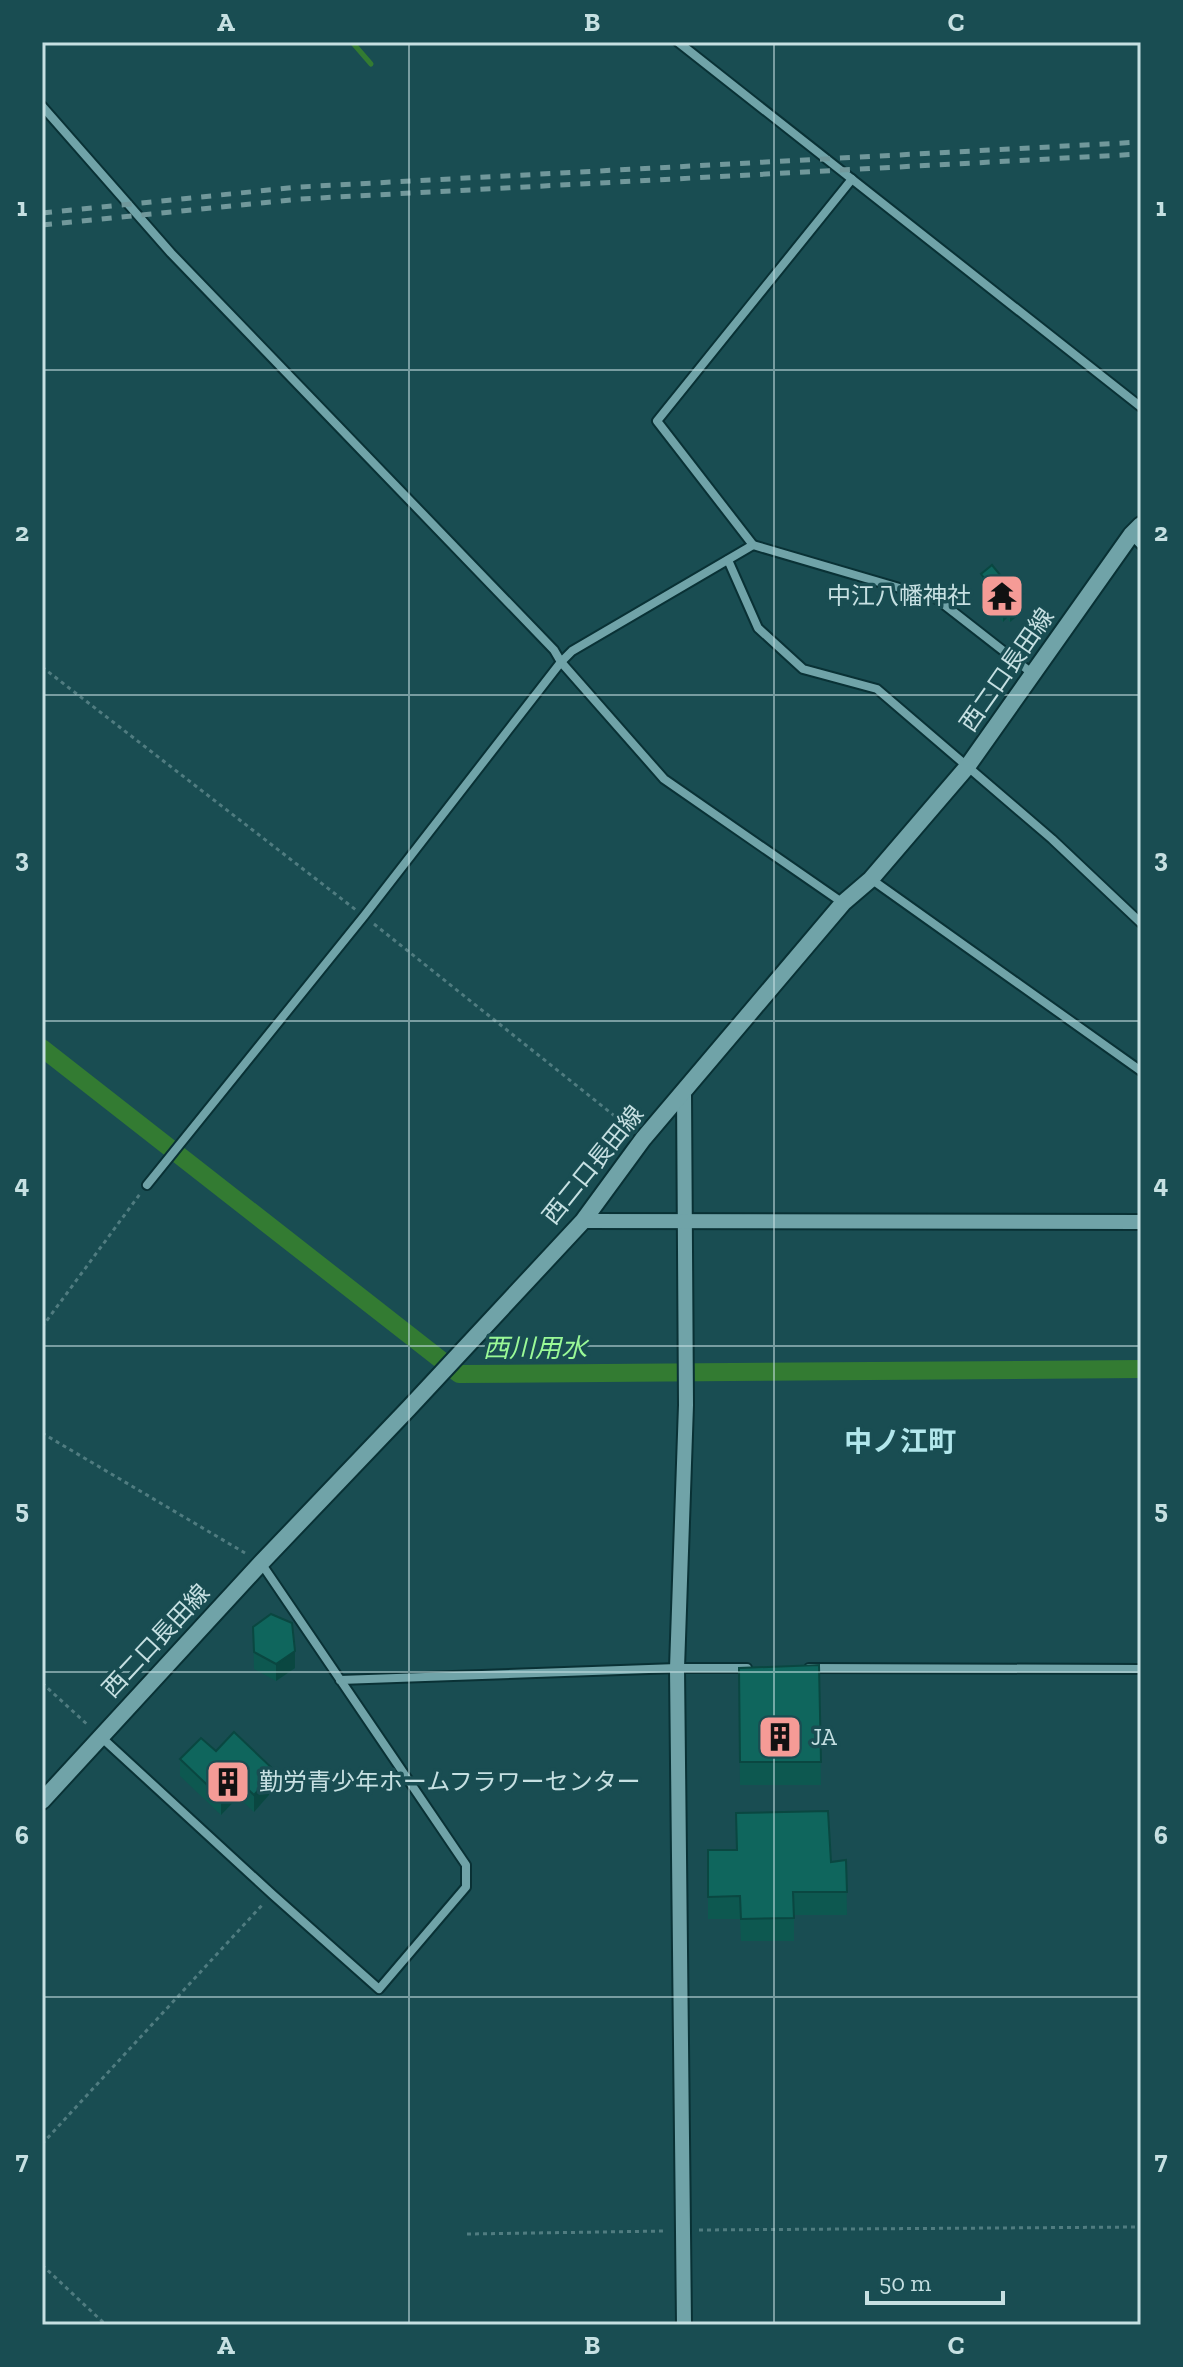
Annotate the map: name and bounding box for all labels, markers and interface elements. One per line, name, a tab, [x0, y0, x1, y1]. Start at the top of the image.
text: A	[217, 6, 235, 38]
text: B	[584, 6, 600, 38]
text: C	[948, 6, 964, 38]
text: 1	[17, 191, 28, 223]
text: 1	[1156, 191, 1167, 223]
text: 2	[15, 516, 29, 548]
text: 2	[1154, 516, 1168, 548]
temple icon: 中江八幡神社	[978, 572, 1026, 620]
place label: 中江八幡神社	[827, 581, 971, 610]
street label: 西二口長田線	[953, 602, 1060, 737]
text: 3	[15, 842, 29, 874]
text: 3	[1154, 842, 1168, 874]
street label: 西二口長田線	[536, 1100, 649, 1230]
text: 4	[15, 1168, 30, 1200]
text: 4	[1154, 1168, 1169, 1200]
water label: 西川用水	[483, 1332, 590, 1364]
district label: 中ノ江町	[844, 1425, 956, 1458]
text: 5	[15, 1493, 29, 1525]
text: 5	[1154, 1493, 1168, 1525]
street label: 西二口長田線	[96, 1578, 215, 1703]
building icon: JA	[756, 1713, 804, 1761]
place label: JA	[811, 1722, 837, 1751]
building icon: 勤労青少年ホームフラワーセンター	[204, 1758, 252, 1806]
place label: 勤労青少年ホームフラワーセンター	[259, 1767, 641, 1796]
text: 6	[15, 1819, 29, 1851]
text: 6	[1154, 1819, 1168, 1851]
text: 7	[16, 2144, 29, 2176]
text: 7	[1155, 2144, 1168, 2176]
scale bar	[867, 2255, 1003, 2305]
text: 50 m	[879, 2268, 932, 2297]
text: A	[217, 2329, 235, 2361]
text: B	[584, 2329, 600, 2361]
text: C	[948, 2329, 964, 2361]

